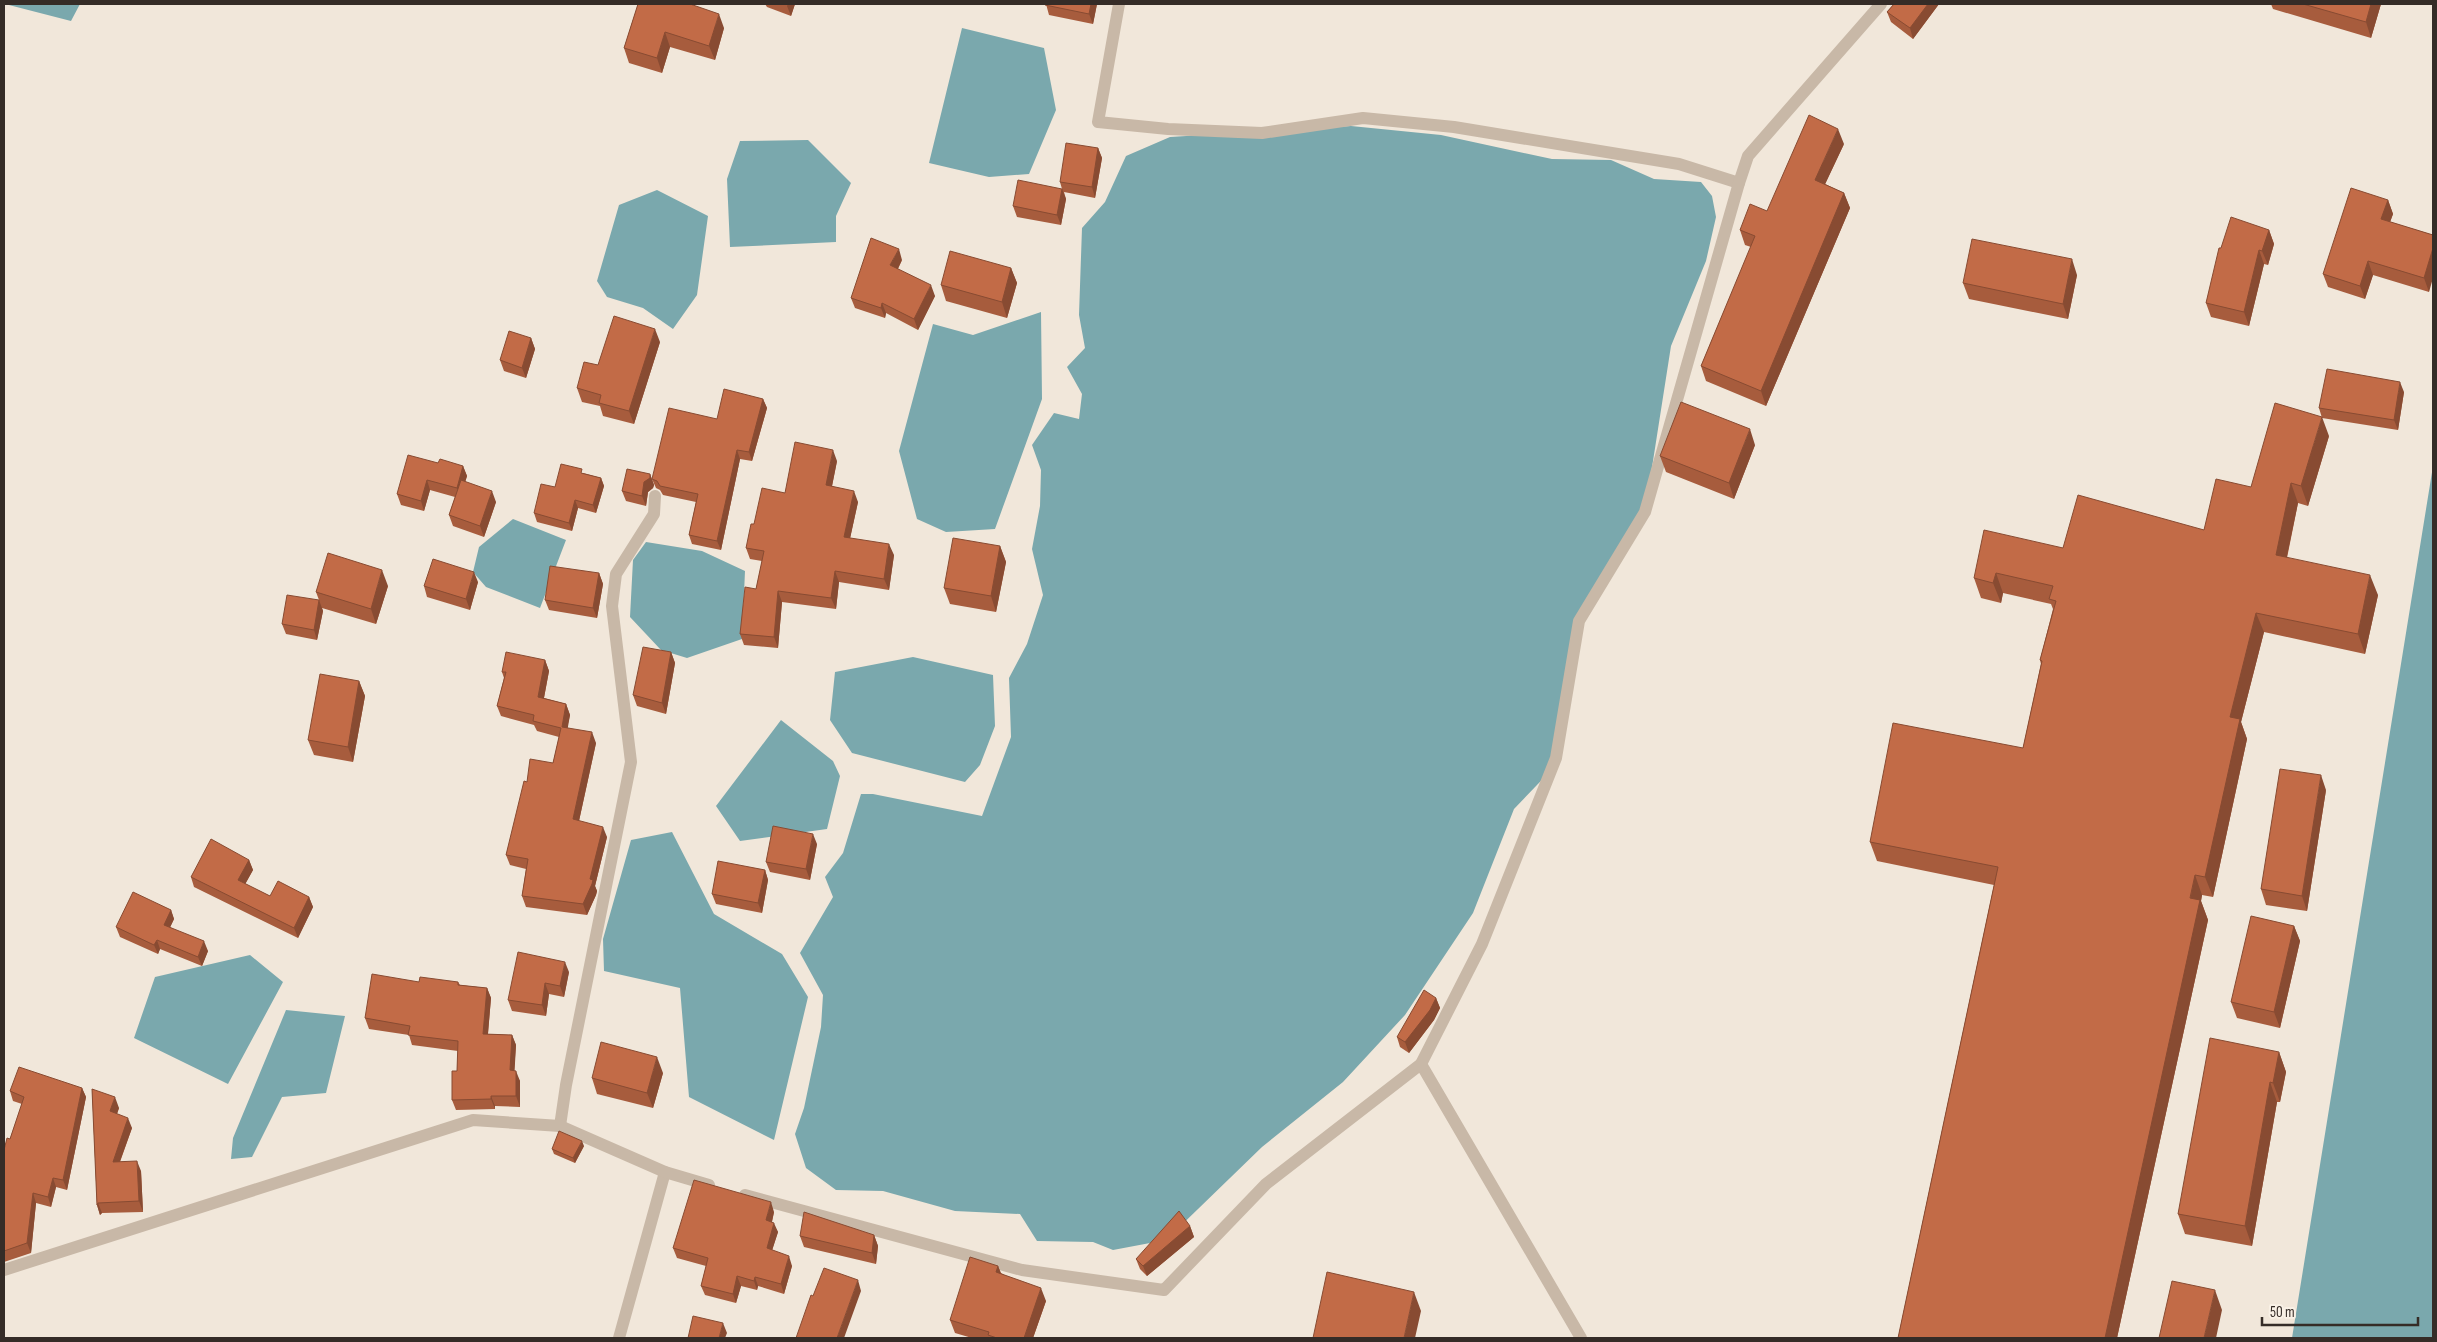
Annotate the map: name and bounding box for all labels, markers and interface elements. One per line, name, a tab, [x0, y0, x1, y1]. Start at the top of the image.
scale bar	[2262, 1294, 2418, 1326]
text: 50 m	[2270, 1303, 2295, 1322]

